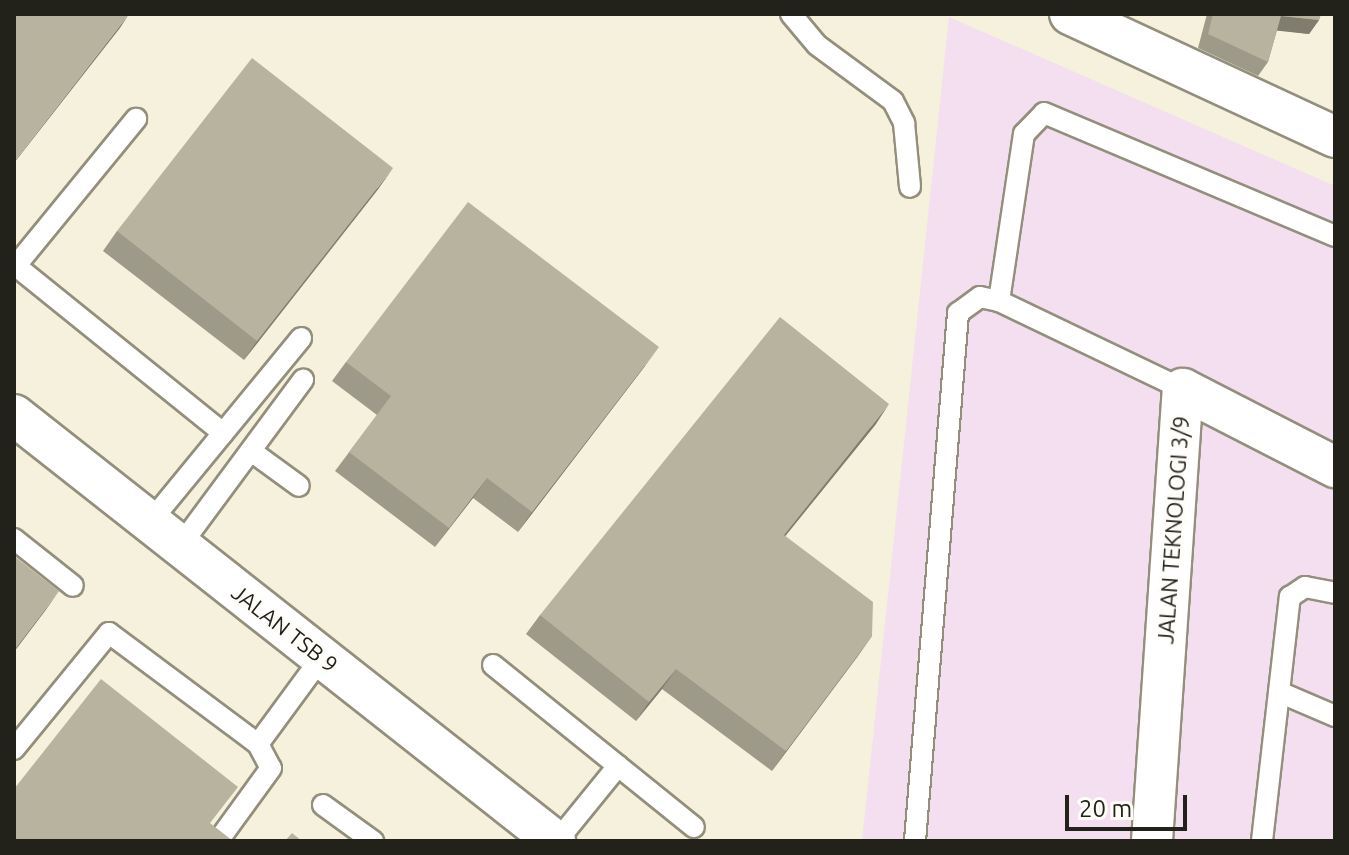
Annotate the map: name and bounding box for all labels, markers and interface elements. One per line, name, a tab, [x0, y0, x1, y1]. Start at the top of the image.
street label: JALAN TEKNOLOGI 3/9	[1152, 415, 1194, 645]
street label: JALAN TSB 9	[227, 578, 343, 678]
scale bar	[1069, 779, 1191, 829]
text: 20 m	[1079, 795, 1132, 822]

